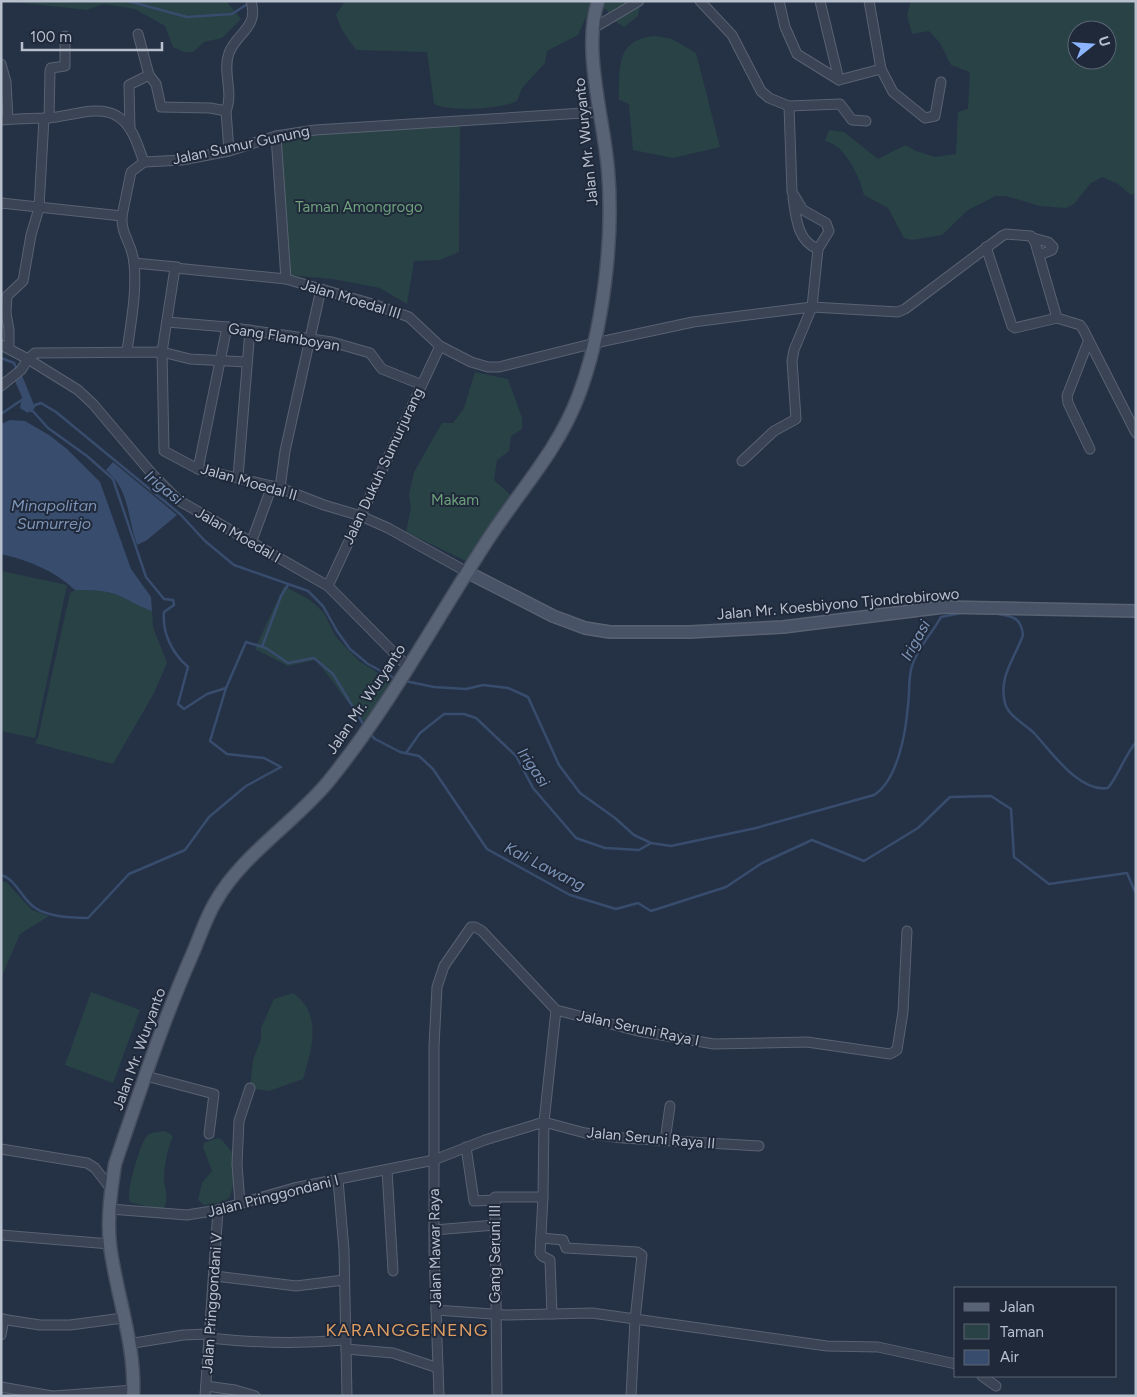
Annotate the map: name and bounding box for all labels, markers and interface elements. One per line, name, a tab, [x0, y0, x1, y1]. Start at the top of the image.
scale bar	[22, 20, 162, 52]
north arrow	[1067, 20, 1117, 70]
text: 100 m	[30, 28, 72, 46]
text: U	[1094, 34, 1114, 49]
street label: Jalan Mr. Wuryanto	[570, 77, 602, 207]
street label: Jalan Sumur Gunung	[171, 122, 311, 168]
park label: Taman Amongrogo	[295, 198, 423, 216]
street label: Jalan Moedal III	[299, 275, 403, 323]
street label: Gang Flamboyan	[227, 319, 341, 355]
street label: Jalan Dukuh Sumurjurang	[339, 385, 427, 547]
street label: Jalan Moedal II	[199, 460, 299, 504]
water label: Irigasi	[141, 466, 187, 509]
park label: Makam	[431, 491, 479, 509]
water label: Minapolitan Sumurrejo	[11, 496, 97, 533]
street label: Jalan Moedal I	[192, 503, 284, 567]
street label: Jalan Mr. Koesbiyono Tjondrobirowo	[716, 584, 960, 624]
water label: Irigasi	[897, 616, 934, 664]
street label: Jalan Mr. Wuryanto	[323, 640, 410, 757]
water label: Irigasi	[514, 744, 554, 791]
water label: Kali Lawang	[501, 838, 588, 895]
street label: Jalan Mr. Wuryanto	[109, 985, 170, 1113]
street label: Jalan Seruni Raya I	[575, 1006, 701, 1050]
street label: Jalan Seruni Raya II	[586, 1123, 716, 1153]
street label: Jalan Pringgondani I	[205, 1171, 341, 1221]
street label: Jalan Mawar Raya	[425, 1188, 445, 1308]
street label: Gang Seruni III	[486, 1205, 504, 1303]
street label: Jalan Pringgondani V	[198, 1231, 226, 1374]
legend	[954, 1287, 1117, 1377]
text: Jalan	[1000, 1298, 1035, 1316]
district label: KARANGGENENG	[326, 1319, 488, 1341]
text: Taman	[1000, 1323, 1044, 1341]
text: Air	[1000, 1348, 1019, 1366]

